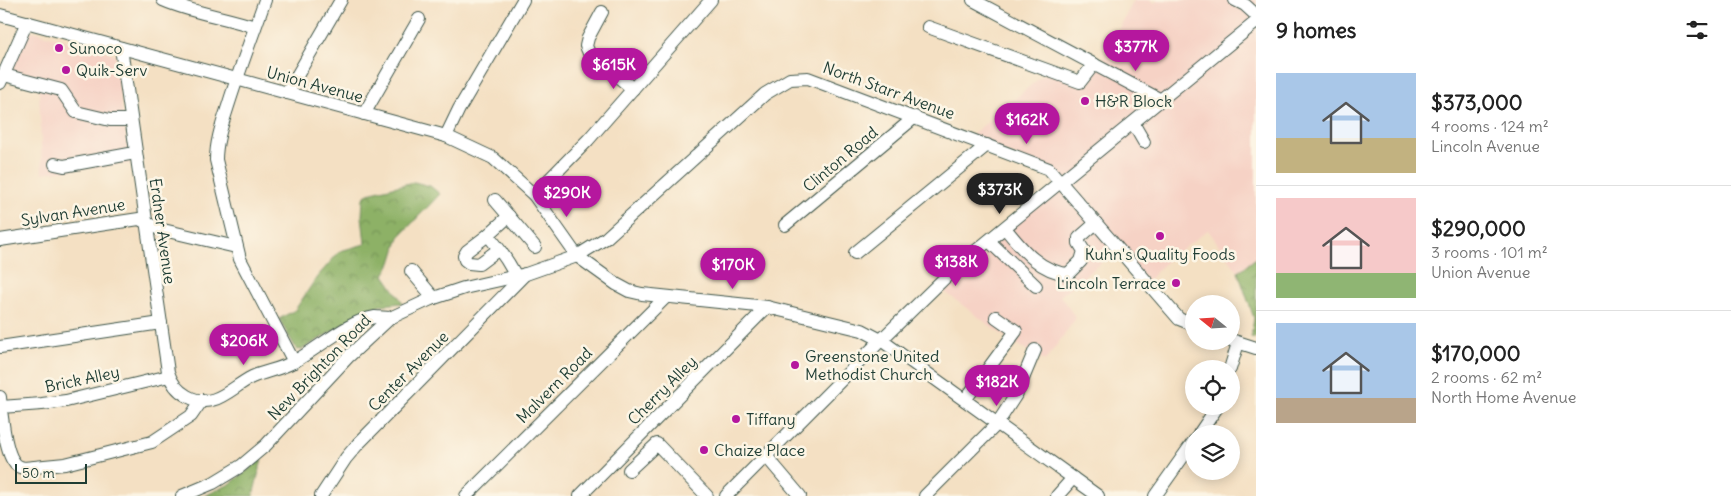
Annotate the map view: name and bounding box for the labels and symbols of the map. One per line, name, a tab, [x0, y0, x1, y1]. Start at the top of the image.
pin: $377K	[1101, 30, 1171, 72]
place label: Sunoco	[69, 38, 123, 58]
marker: Sunoco	[53, 42, 65, 54]
pin: $615K	[579, 48, 649, 90]
street label: North Starr Avenue	[820, 57, 958, 123]
place label: Quik-Serv	[76, 60, 147, 80]
street label: Union Avenue	[264, 61, 366, 107]
marker: Quik-Serv	[60, 64, 72, 76]
place label: H&R Block	[1095, 91, 1172, 111]
marker: H&R Block	[1079, 95, 1091, 107]
pin: $162K	[992, 102, 1062, 145]
street label: Clinton Road	[798, 122, 882, 196]
pin: $373K	[965, 172, 1035, 215]
pin: $290K	[532, 176, 602, 218]
street label: Erdner Avenue	[146, 177, 180, 285]
street label: Sylvan Avenue	[20, 194, 126, 230]
marker: Kuhn's Quality Foods	[1154, 230, 1166, 242]
pin: $138K	[921, 244, 991, 287]
place label: Kuhn's Quality Foods	[1085, 244, 1235, 264]
pin: $170K	[698, 248, 768, 290]
place label: Lincoln Terrace	[1057, 273, 1166, 293]
marker: Lincoln Terrace	[1170, 277, 1182, 289]
north arrow	[1185, 295, 1240, 350]
street label: New Brighton Road	[263, 310, 375, 424]
pin: $206K	[209, 324, 279, 366]
street label: Center Avenue	[364, 327, 452, 415]
street label: Malvern Road	[512, 343, 596, 427]
place label: Greenstone United Methodist Church	[805, 346, 939, 384]
street label: Cherry Alley	[623, 351, 701, 429]
marker: Greenstone United Methodist Church	[789, 359, 801, 371]
street label: Brick Alley	[43, 361, 121, 397]
pin: $182K	[962, 364, 1032, 407]
place label: Tiffany	[746, 409, 796, 429]
marker: Tiffany	[730, 413, 742, 425]
place label: Chaize Place	[714, 440, 805, 460]
marker: Chaize Place	[698, 444, 710, 456]
scale bar	[15, 461, 88, 484]

